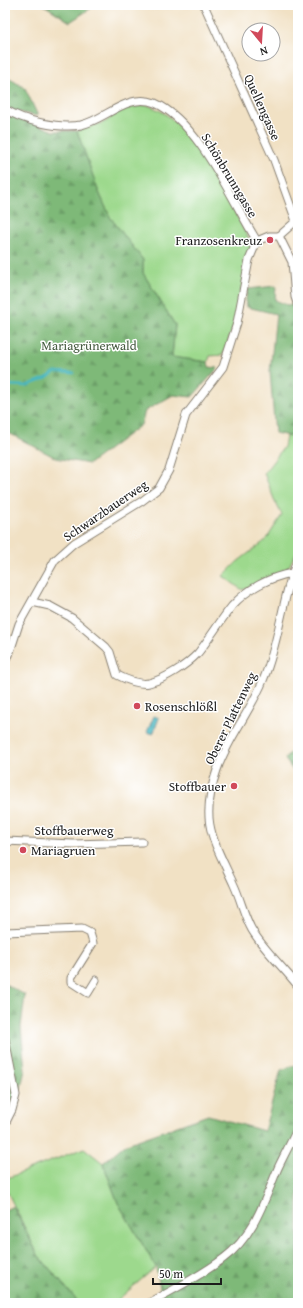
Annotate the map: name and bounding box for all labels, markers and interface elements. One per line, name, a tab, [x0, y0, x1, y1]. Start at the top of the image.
north arrow	[241, 22, 281, 62]
text: N	[258, 43, 270, 60]
street label: Quellengasse	[239, 71, 286, 143]
street label: Schönbrunngasse	[197, 129, 262, 221]
place label: Franzosenkreuz	[176, 231, 262, 250]
marker: Franzosenkreuz	[265, 235, 275, 245]
park label: Mariagrünerwald	[41, 336, 137, 355]
street label: Schwarzbauerweg	[59, 475, 152, 546]
street label: Oberer Plattenweg	[200, 668, 261, 768]
place label: Rosenschlößl	[145, 697, 218, 716]
marker: Rosenschlößl	[132, 701, 142, 711]
place label: Stoffbauer	[169, 777, 227, 796]
marker: Stoffbauer	[229, 781, 239, 791]
street label: Stoffbauerweg	[35, 821, 114, 840]
place label: Mariagruen	[31, 841, 96, 860]
marker: Mariagruen	[18, 845, 28, 855]
scale bar	[153, 1260, 221, 1286]
text: 50 m	[159, 1265, 183, 1282]

